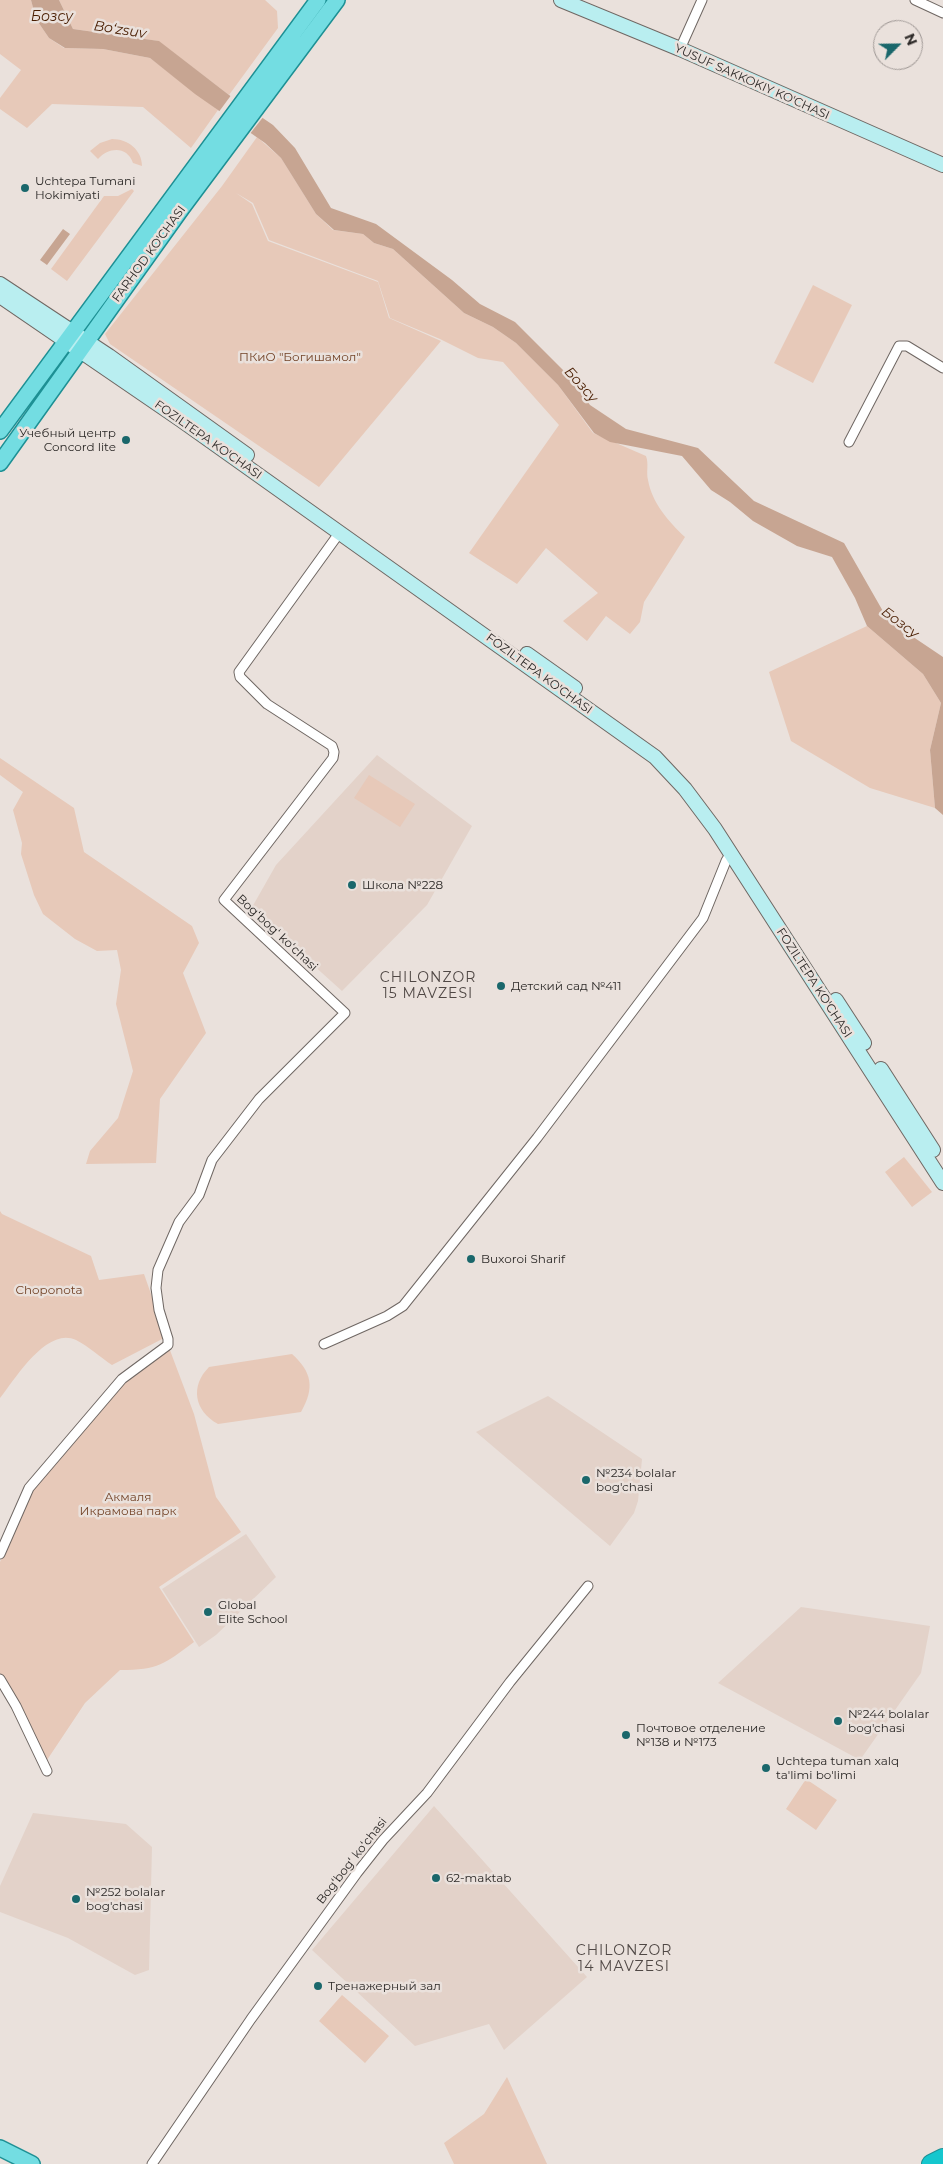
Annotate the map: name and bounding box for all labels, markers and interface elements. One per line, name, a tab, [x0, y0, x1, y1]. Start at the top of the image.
water label: Бозсу	[31, 9, 73, 25]
water label: Boʻzsuv	[92, 18, 148, 42]
north arrow	[873, 20, 923, 70]
text: N	[900, 31, 921, 48]
street label: YUSUF SAKKOKIY KO'CHASI	[672, 41, 832, 123]
place label: Uchtepa Tumani Hokimiyati	[35, 174, 135, 202]
marker: Uchtepa Tumani Hokimiyati	[19, 182, 31, 194]
street label: FARHOD KO'CHASI	[109, 203, 189, 305]
park label: ПКиО "Богишамол"	[239, 350, 361, 364]
water label: Бозсу	[561, 364, 601, 406]
street label: FOZILTEPA KO'CHASI	[152, 397, 264, 483]
place label: Учебный центр Concord lite	[19, 426, 116, 454]
marker: Учебный центр Concord lite	[120, 434, 132, 446]
water label: Бозсу	[878, 604, 922, 642]
street label: FOZILTEPA KO'CHASI	[483, 631, 595, 717]
place label: Школа №228	[362, 878, 443, 892]
marker: Школа №228	[346, 879, 358, 891]
street label: Bogʻbogʻ koʻchasi	[233, 892, 321, 974]
street label: FOZILTEPA KO'CHASI	[773, 925, 855, 1041]
district label: CHILONZOR 15 MAVZESI	[379, 970, 477, 1002]
place label: Детский сад №411	[511, 979, 622, 993]
marker: Детский сад №411	[495, 980, 507, 992]
place label: Buxoroi Sharif	[481, 1252, 565, 1266]
marker: Buxoroi Sharif	[465, 1253, 477, 1265]
park label: Choponota	[15, 1283, 83, 1297]
place label: №234 bolalar bog'chasi	[596, 1466, 676, 1494]
marker: №234 bolalar bog'chasi	[580, 1474, 592, 1486]
park label: Акмаля Икрамова парк	[80, 1490, 176, 1518]
place label: Global Elite School	[218, 1598, 288, 1626]
marker: Global Elite School	[202, 1606, 214, 1618]
place label: №244 bolalar bog'chasi	[848, 1707, 929, 1735]
marker: №244 bolalar bog'chasi	[832, 1715, 844, 1727]
place label: Почтовое отделение №138 и №173	[636, 1721, 766, 1749]
marker: Почтовое отделение №138 и №173	[620, 1729, 632, 1741]
place label: Uchtepa tuman xalq ta'limi bo'limi	[776, 1754, 899, 1782]
marker: Uchtepa tuman xalq ta'limi bo'limi	[760, 1762, 772, 1774]
street label: Bogʻbogʻ koʻchasi	[314, 1815, 390, 1907]
place label: 62-maktab	[446, 1871, 511, 1885]
marker: 62-maktab	[430, 1872, 442, 1884]
place label: №252 bolalar bog'chasi	[86, 1885, 165, 1913]
marker: №252 bolalar bog'chasi	[70, 1893, 82, 1905]
district label: CHILONZOR 14 MAVZESI	[575, 1943, 673, 1975]
place label: Тренажерный зал	[328, 1979, 441, 1993]
marker: Тренажерный зал	[312, 1980, 324, 1992]

